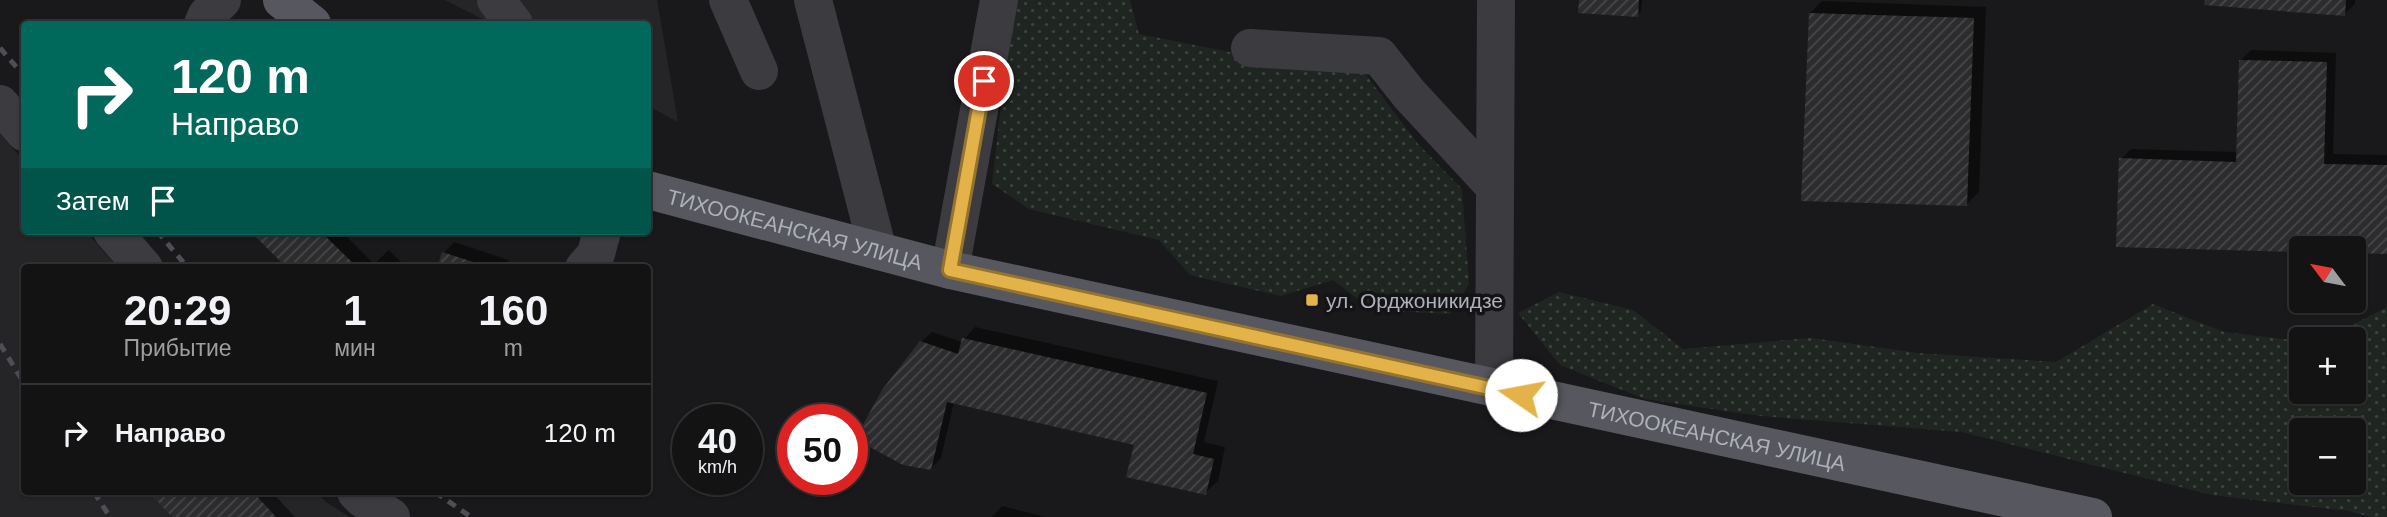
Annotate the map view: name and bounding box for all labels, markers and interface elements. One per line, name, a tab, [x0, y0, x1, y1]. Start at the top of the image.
icon: right	[56, 49, 147, 140]
text: 120 m	[171, 49, 310, 103]
pin	[954, 51, 1014, 111]
icon: arrive	[965, 62, 1003, 100]
text: Направо	[171, 106, 299, 142]
icon: arrive	[144, 182, 182, 220]
street label: ТИХООКЕАНСКАЯ УЛИЦА	[665, 184, 925, 274]
text: Затем	[56, 186, 130, 216]
north arrow	[2289, 236, 2366, 313]
map controls	[2289, 236, 2366, 495]
text: 20:29	[124, 287, 231, 334]
text: 1	[343, 287, 367, 334]
text: 160	[478, 287, 548, 334]
place label: ул. Орджоникидзе	[1326, 289, 1503, 312]
marker: ул. Орджоникидзе	[1304, 292, 1320, 308]
button: +	[2289, 327, 2366, 404]
text: Прибытие	[124, 335, 232, 361]
text: мин	[334, 335, 376, 361]
text: m	[504, 335, 523, 361]
position arrow	[1484, 358, 1558, 432]
street label: ТИХООКЕАНСКАЯ УЛИЦА	[1586, 397, 1848, 475]
speed limit sign: 50	[777, 404, 868, 495]
icon: right	[56, 414, 94, 452]
text: Направо	[115, 418, 226, 448]
text: 120 m	[544, 418, 616, 448]
button: −	[2289, 418, 2366, 495]
text: 40	[698, 421, 737, 460]
text: km/h	[698, 457, 737, 477]

